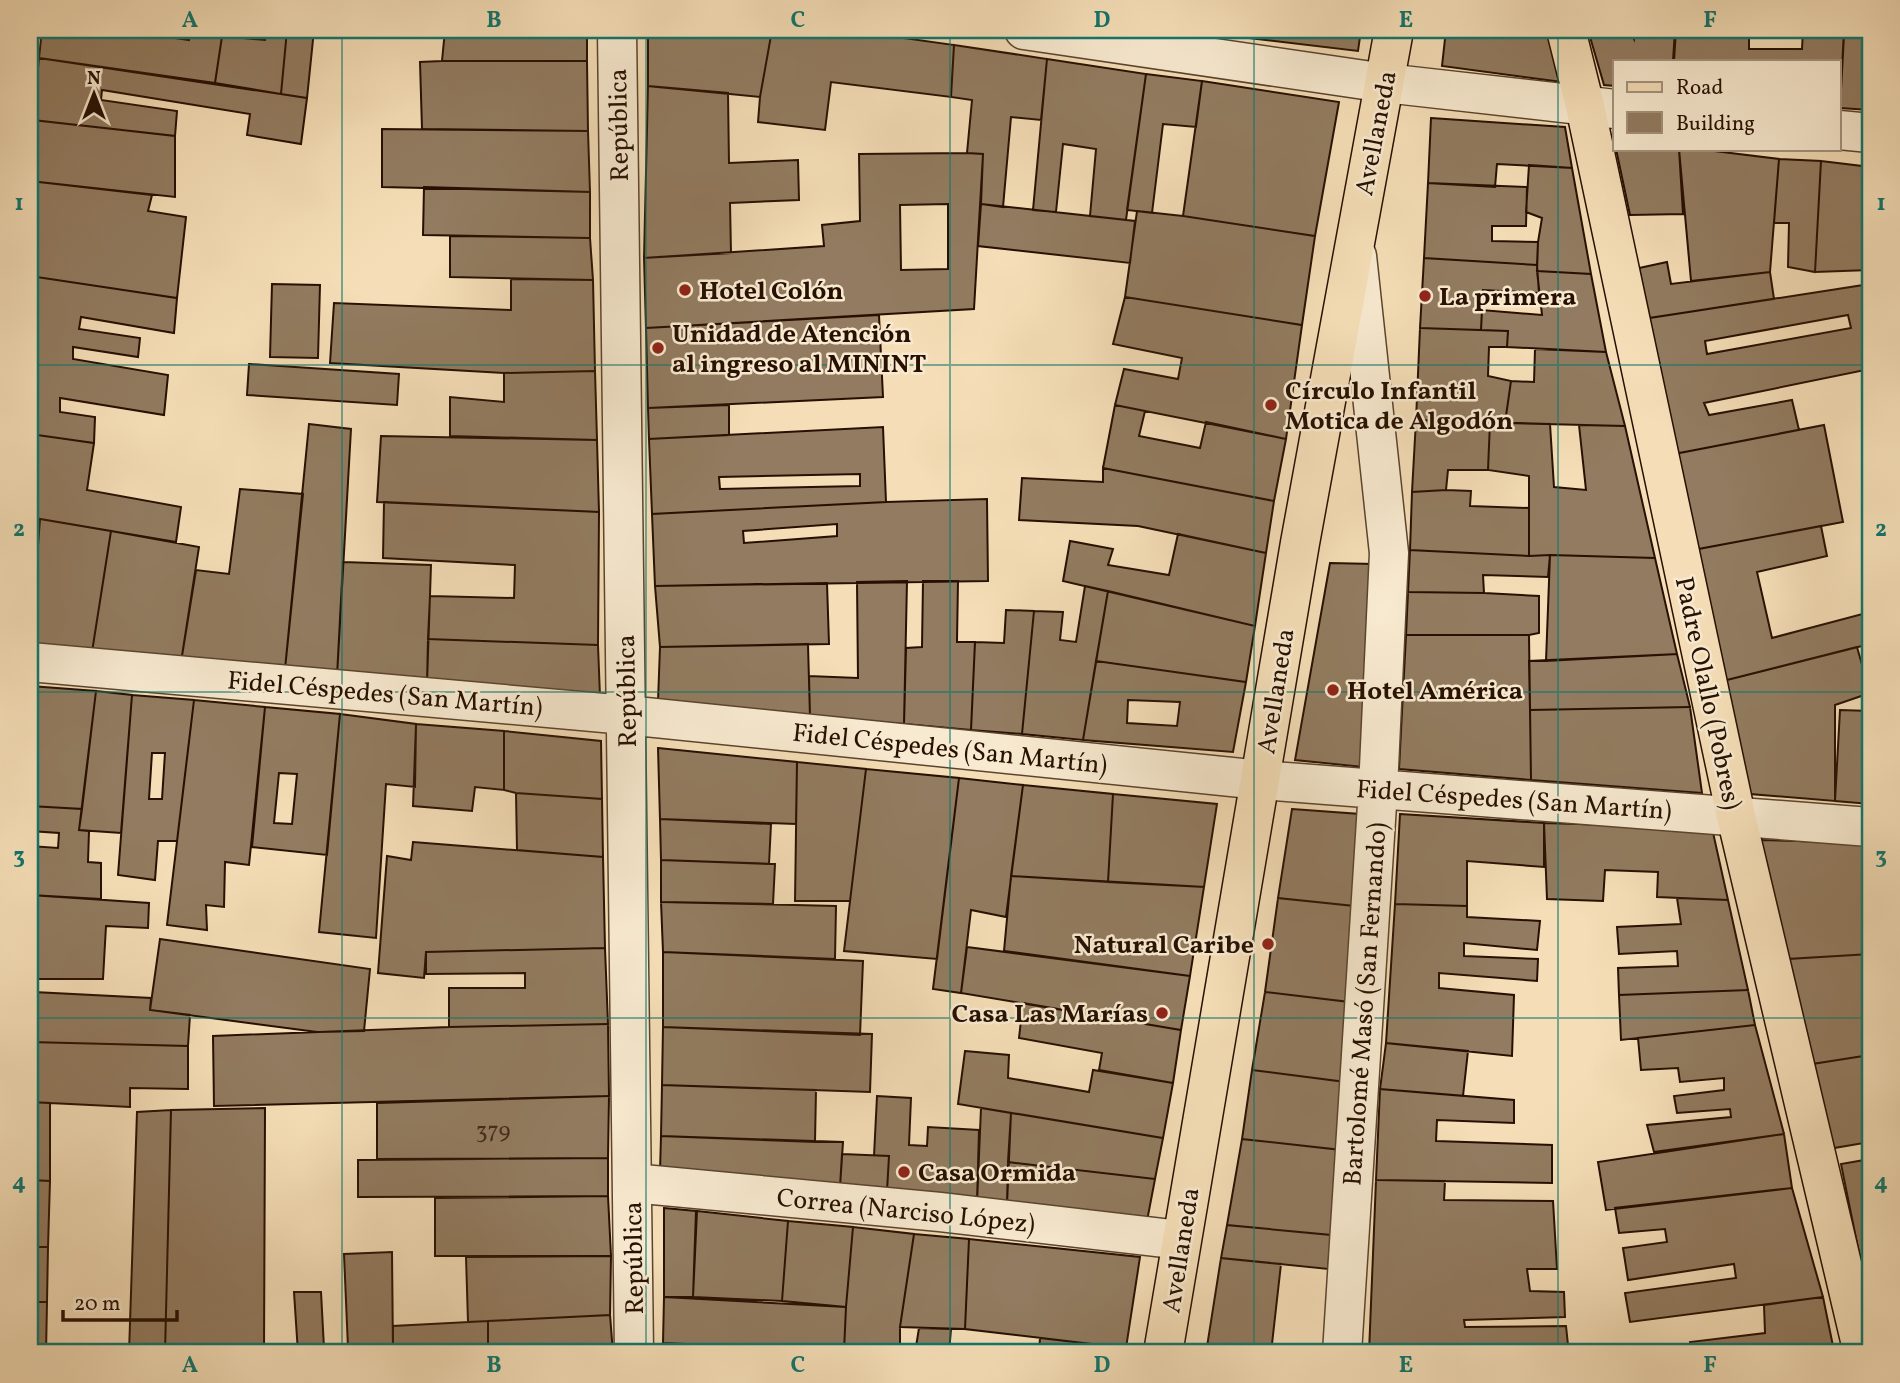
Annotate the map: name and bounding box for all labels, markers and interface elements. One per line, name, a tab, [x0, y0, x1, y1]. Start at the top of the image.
text: A	[182, 5, 198, 37]
text: B	[486, 5, 502, 37]
text: C	[791, 5, 805, 37]
text: D	[1094, 5, 1111, 37]
text: E	[1399, 5, 1413, 37]
text: F	[1703, 5, 1717, 37]
north arrow	[60, 60, 130, 130]
legend	[1613, 60, 1840, 150]
text: N	[87, 66, 101, 92]
street label: República	[601, 68, 639, 182]
street label: Avellaneda	[1347, 68, 1407, 199]
text: Road	[1676, 74, 1723, 103]
text: Building	[1676, 110, 1755, 139]
text: 1	[14, 188, 24, 220]
text: 1	[1876, 188, 1886, 220]
place label: Hotel Colón	[699, 274, 843, 310]
place label: La primera	[1439, 280, 1576, 316]
marker: Hotel Colón	[677, 282, 693, 298]
marker: La primera	[1417, 288, 1433, 304]
place label: Unidad de Atención al ingreso al MININT	[672, 317, 927, 383]
marker: Unidad de Atención al ingreso al MININT	[650, 340, 666, 356]
place label: Círculo Infantil Motica de Algodón	[1285, 374, 1513, 440]
marker: Círculo Infantil Motica de Algodón	[1263, 397, 1279, 413]
text: 2	[13, 514, 25, 546]
text: 2	[1875, 514, 1887, 546]
street label: Padre Olallo (Pobres)	[1665, 574, 1749, 813]
street label: Avellaneda	[1249, 626, 1305, 757]
street label: República	[609, 634, 647, 748]
street label: Fidel Céspedes (San Martín)	[226, 663, 544, 727]
place label: Hotel América	[1347, 674, 1523, 710]
marker: Hotel América	[1325, 682, 1341, 698]
street label: Fidel Céspedes (San Martín)	[791, 716, 1109, 784]
street label: Fidel Céspedes (San Martín)	[1355, 772, 1673, 830]
street label: Bartolomé Masó (San Fernando)	[1335, 821, 1397, 1187]
text: 3	[13, 841, 25, 873]
text: 3	[1875, 841, 1887, 873]
place label: Natural Caribe	[1074, 928, 1254, 964]
marker: Natural Caribe	[1260, 936, 1276, 952]
place label: Casa Las Marías	[952, 997, 1148, 1033]
marker: Casa Las Marías	[1154, 1005, 1170, 1021]
house number: 379	[476, 1116, 510, 1148]
place label: Casa Ormida	[918, 1156, 1076, 1192]
marker: Casa Ormida	[896, 1164, 912, 1180]
text: 4	[12, 1167, 26, 1199]
text: 4	[1874, 1167, 1888, 1199]
street label: Correa (Narciso López)	[775, 1181, 1037, 1243]
street label: Avellaneda	[1154, 1185, 1210, 1316]
street label: República	[616, 1201, 654, 1315]
scale bar	[63, 1278, 177, 1322]
text: 20 m	[74, 1290, 120, 1319]
text: A	[182, 1350, 198, 1382]
text: B	[486, 1350, 502, 1382]
text: C	[791, 1350, 805, 1382]
text: D	[1094, 1350, 1111, 1382]
text: E	[1399, 1350, 1413, 1382]
text: F	[1703, 1350, 1717, 1382]

